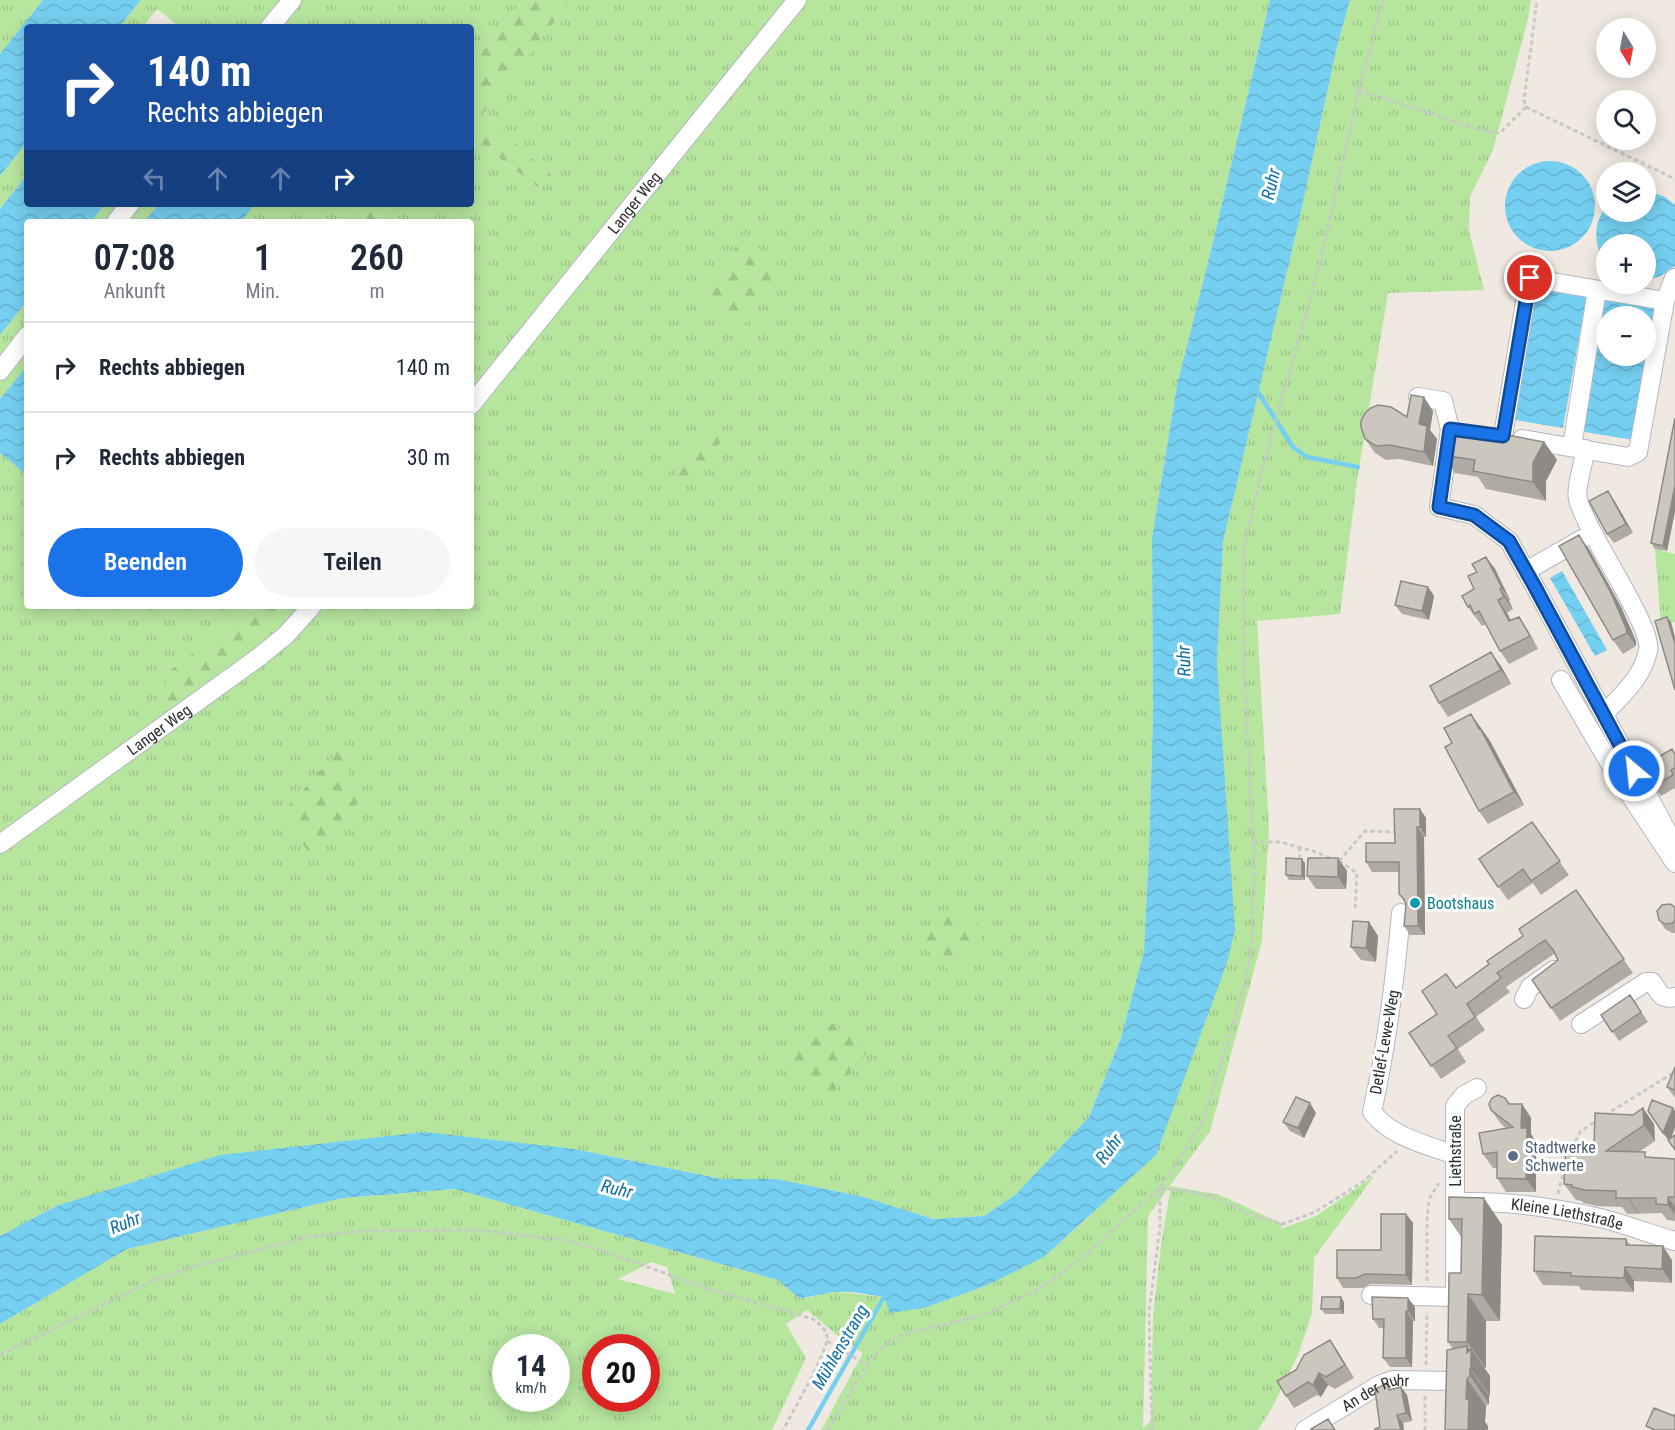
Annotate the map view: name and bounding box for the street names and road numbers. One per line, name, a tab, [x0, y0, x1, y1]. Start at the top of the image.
street label: Langer Weg	[604, 168, 665, 238]
street label: Langer Weg	[124, 700, 195, 759]
street label: Detlef-Lewe-Weg	[1366, 988, 1403, 1096]
street label: Liethstraße	[1446, 1115, 1465, 1187]
street label: Kleine Liethstraße	[1510, 1195, 1625, 1234]
street label: An der Ruhr	[1338, 1370, 1410, 1416]

